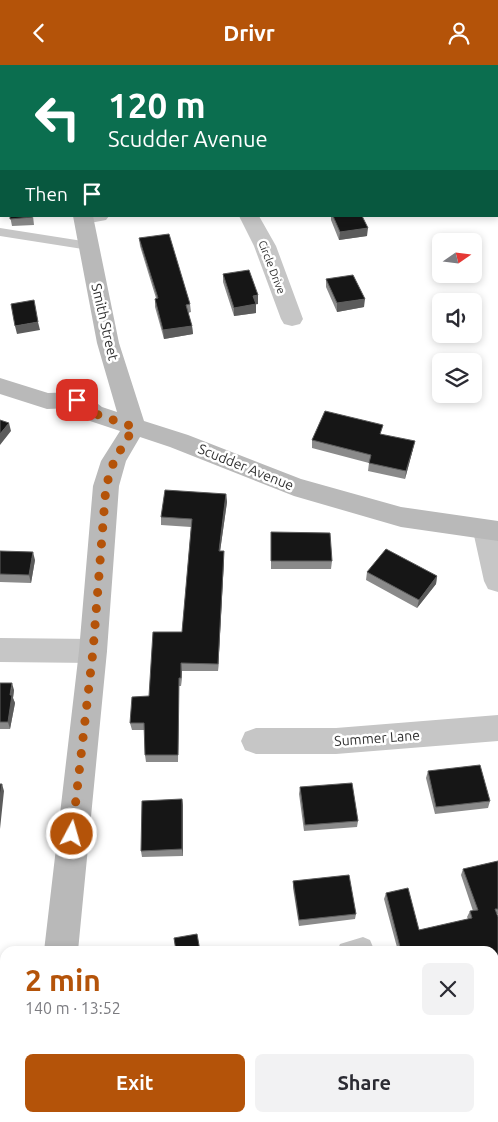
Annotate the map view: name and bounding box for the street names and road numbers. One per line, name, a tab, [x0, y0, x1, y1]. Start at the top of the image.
street label: Circle Drive	[256, 239, 288, 295]
street label: Smith Street	[88, 282, 122, 363]
street label: Scudder Avenue	[196, 441, 296, 493]
street label: Summer Lane	[334, 727, 420, 749]

